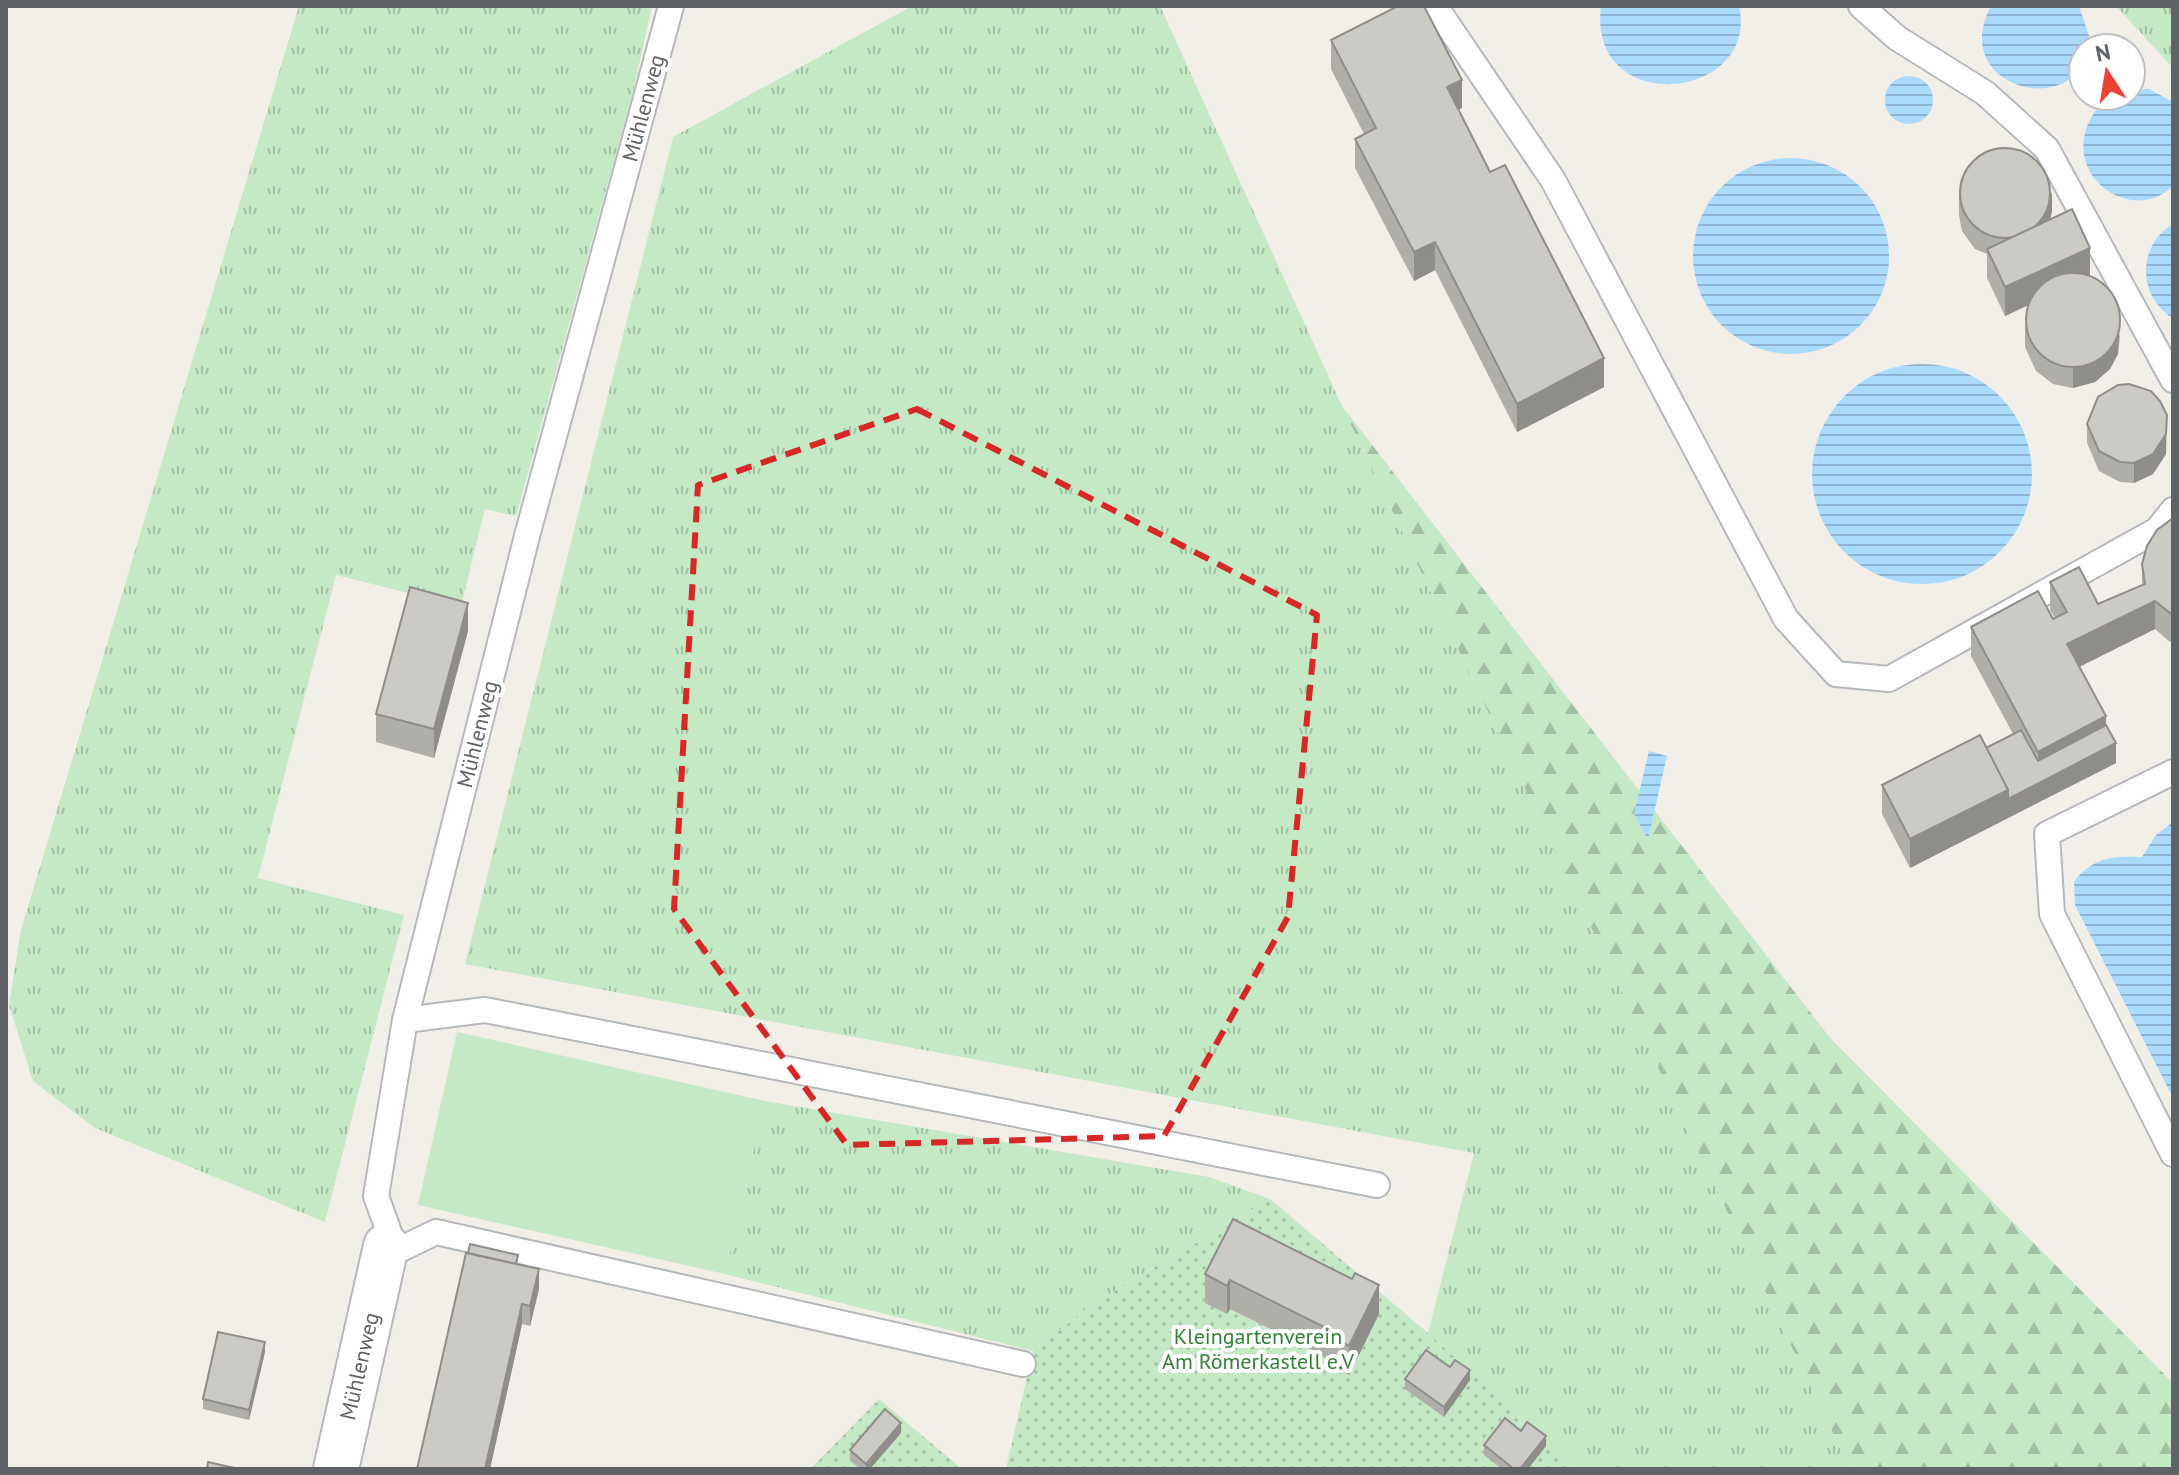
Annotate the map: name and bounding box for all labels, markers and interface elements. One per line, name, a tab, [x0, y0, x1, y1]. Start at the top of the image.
north arrow	[2067, 32, 2147, 112]
text: N	[2093, 37, 2113, 68]
street label: Mühlenweg	[615, 51, 671, 165]
street label: Mühlenweg	[450, 677, 504, 791]
street label: Mühlenweg	[333, 1309, 385, 1423]
park label: Kleingartenverein Am Römerkastell e.V	[1162, 1322, 1354, 1375]

